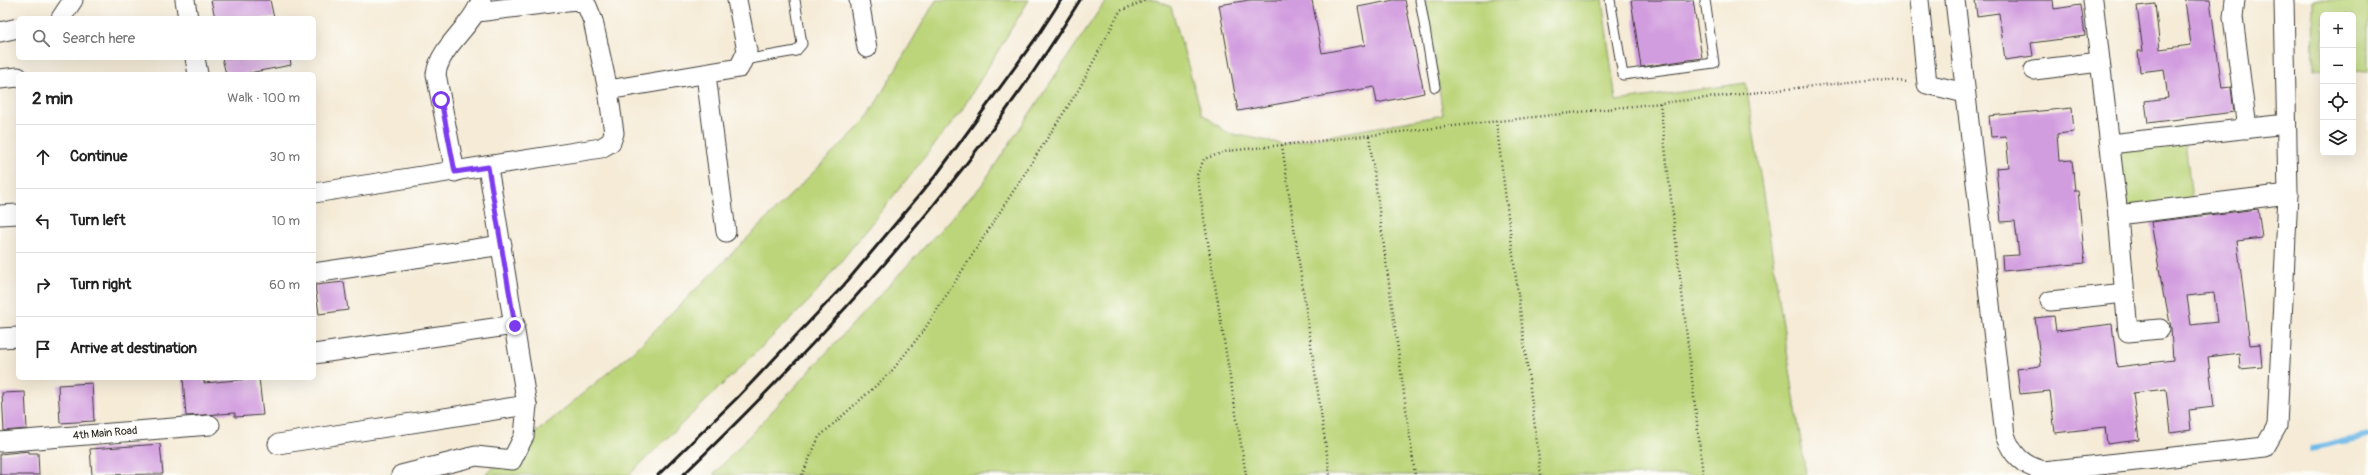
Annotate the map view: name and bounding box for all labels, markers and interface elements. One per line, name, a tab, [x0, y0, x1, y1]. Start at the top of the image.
map controls	[2320, 12, 2356, 156]
button: +	[2320, 12, 2356, 48]
search box	[16, 16, 316, 60]
icon: search	[30, 27, 52, 49]
text: Search here	[62, 29, 135, 48]
button: −	[2320, 48, 2356, 84]
button: locate	[2320, 84, 2356, 120]
text: 2 min	[32, 88, 73, 109]
text: Walk · 100 m	[227, 90, 300, 106]
route start	[432, 91, 450, 109]
button: layers	[2320, 120, 2356, 156]
icon: ahead	[32, 146, 54, 168]
text: Continue	[70, 147, 128, 166]
text: 30 m	[270, 149, 300, 165]
icon: left	[32, 210, 54, 232]
text: Turn left	[70, 211, 126, 230]
text: 10 m	[272, 213, 300, 229]
icon: right	[32, 274, 54, 296]
text: Turn right	[70, 275, 131, 294]
text: 60 m	[269, 277, 300, 293]
route end	[506, 317, 524, 335]
icon: arrive	[32, 338, 54, 360]
text: Arrive at destination	[70, 339, 197, 358]
street label: 4th Main Road	[72, 424, 138, 442]

